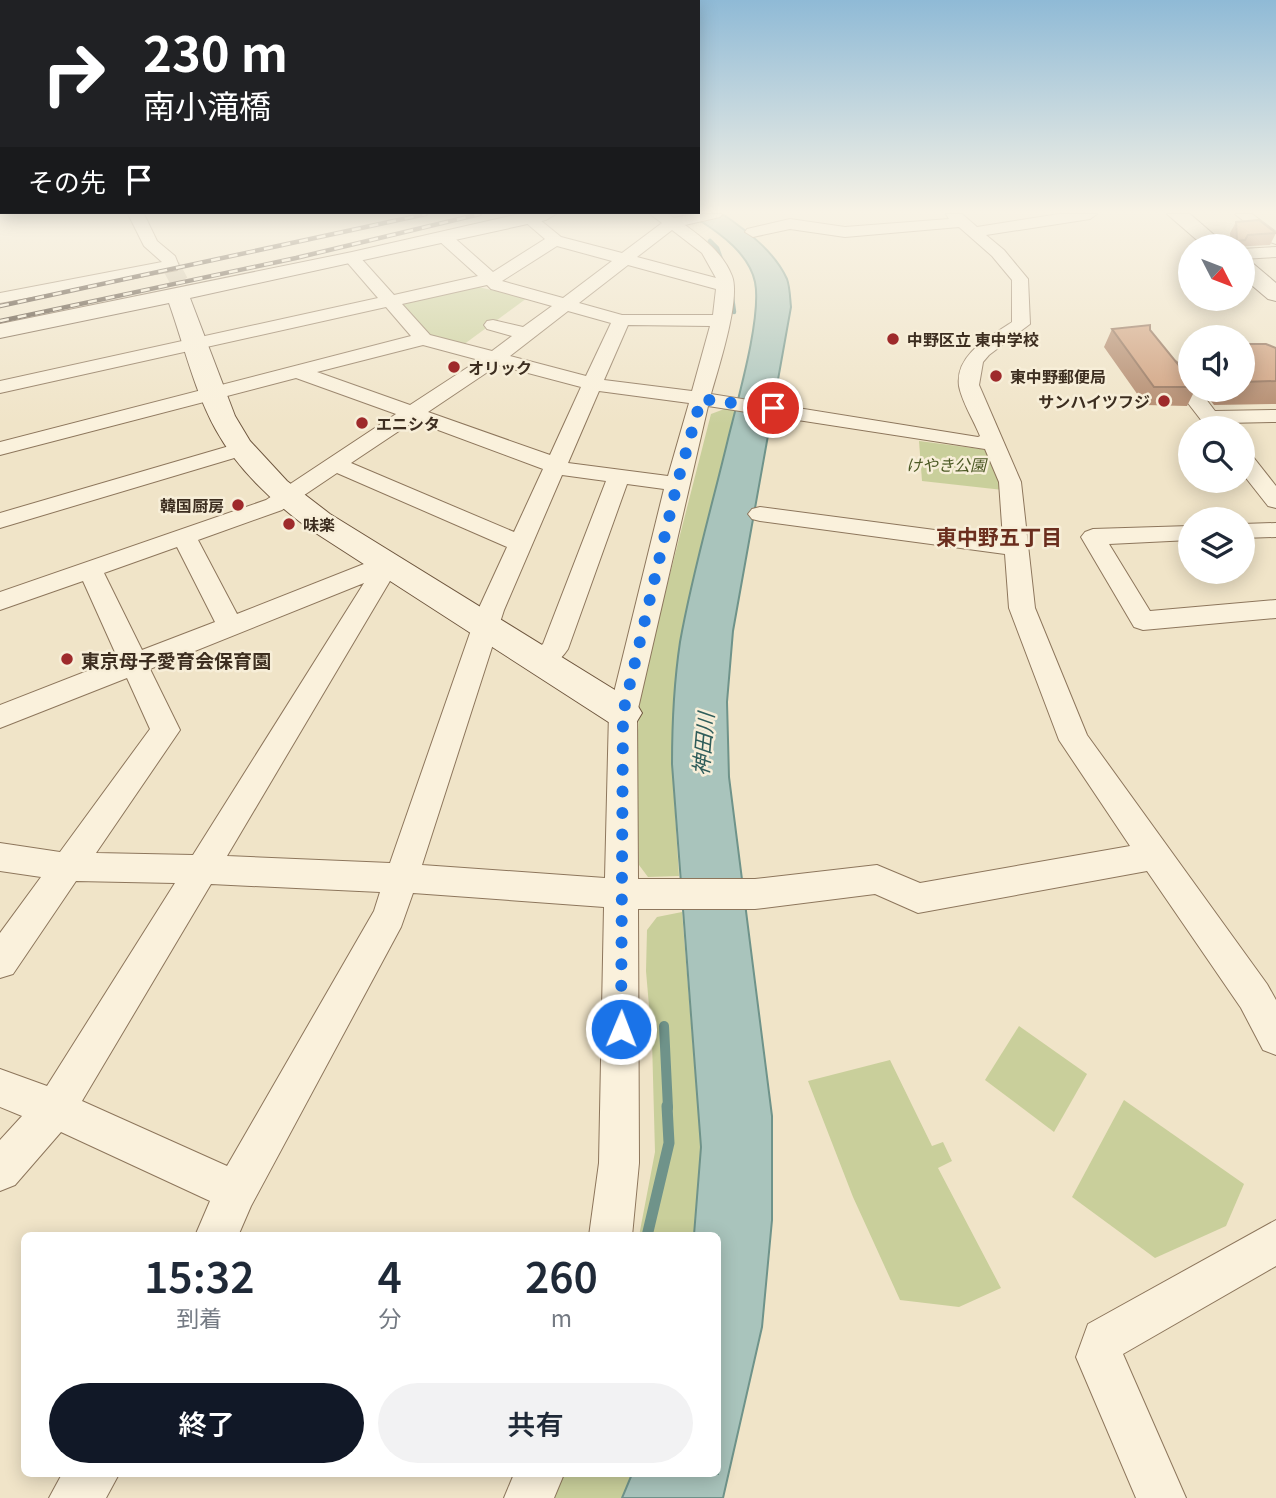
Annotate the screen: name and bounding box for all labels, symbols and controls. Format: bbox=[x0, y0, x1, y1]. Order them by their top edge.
text: 230 m bbox=[143, 15, 288, 86]
icon: right bbox=[28, 28, 119, 119]
text: 南小滝橋 bbox=[143, 81, 271, 127]
icon: arrive bbox=[120, 161, 158, 199]
text: その先 bbox=[28, 162, 106, 199]
north arrow bbox=[1178, 234, 1255, 312]
map controls bbox=[1178, 234, 1255, 584]
button: sound bbox=[1178, 325, 1255, 402]
place label: 中野区立 東中学校 bbox=[907, 327, 1039, 351]
marker: 中野区立 東中学校 bbox=[885, 331, 901, 347]
place label: オリック bbox=[468, 355, 532, 379]
marker: オリック bbox=[446, 359, 462, 375]
place label: 東中野郵便局 bbox=[1010, 364, 1106, 388]
marker: 東中野郵便局 bbox=[988, 368, 1004, 384]
pin bbox=[743, 378, 803, 438]
icon: arrive bbox=[754, 389, 792, 427]
place label: サンハイツフジ bbox=[1038, 389, 1150, 413]
marker: サンハイツフジ bbox=[1156, 393, 1172, 409]
place label: エニシタ bbox=[376, 411, 440, 435]
marker: エニシタ bbox=[354, 415, 370, 431]
button: search bbox=[1178, 416, 1255, 493]
park label: けやき公園 bbox=[906, 452, 988, 476]
place label: 韓国厨房 bbox=[160, 493, 224, 517]
marker: 韓国厨房 bbox=[230, 497, 246, 513]
button: layers bbox=[1178, 507, 1255, 584]
place label: 味楽 bbox=[303, 512, 335, 536]
marker: 味楽 bbox=[281, 516, 297, 532]
district label: 東中野五丁目 bbox=[936, 521, 1062, 551]
place label: 東京母子愛育会保育園 bbox=[81, 646, 271, 673]
marker: 東京母子愛育会保育園 bbox=[59, 651, 75, 667]
water label: 神田川 bbox=[684, 709, 720, 777]
position arrow bbox=[584, 992, 658, 1066]
text: 15:32 bbox=[144, 1244, 255, 1305]
text: 4 bbox=[378, 1244, 402, 1305]
text: 260 bbox=[525, 1244, 598, 1305]
text: 到着 bbox=[176, 1300, 222, 1334]
text: 分 bbox=[378, 1300, 401, 1334]
text: m bbox=[551, 1300, 572, 1334]
button: 終了 bbox=[49, 1383, 364, 1463]
button: 共有 bbox=[378, 1383, 693, 1463]

